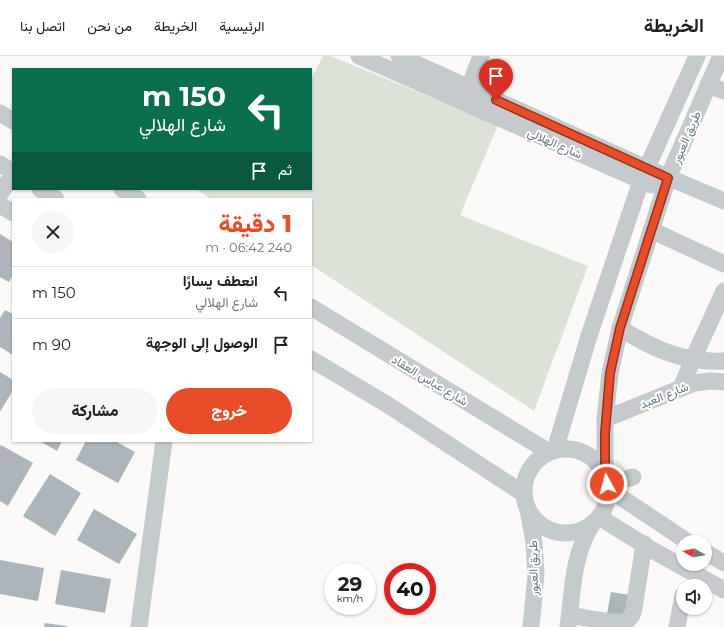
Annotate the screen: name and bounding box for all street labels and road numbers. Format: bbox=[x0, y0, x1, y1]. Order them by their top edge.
street label: طريق العبور bbox=[668, 108, 705, 167]
street label: شارع الهلالي bbox=[524, 124, 585, 164]
street label: شارع عباس العقاد bbox=[388, 351, 471, 410]
street label: شارع العبد bbox=[638, 379, 691, 413]
street label: طريق العبور bbox=[525, 540, 542, 597]

